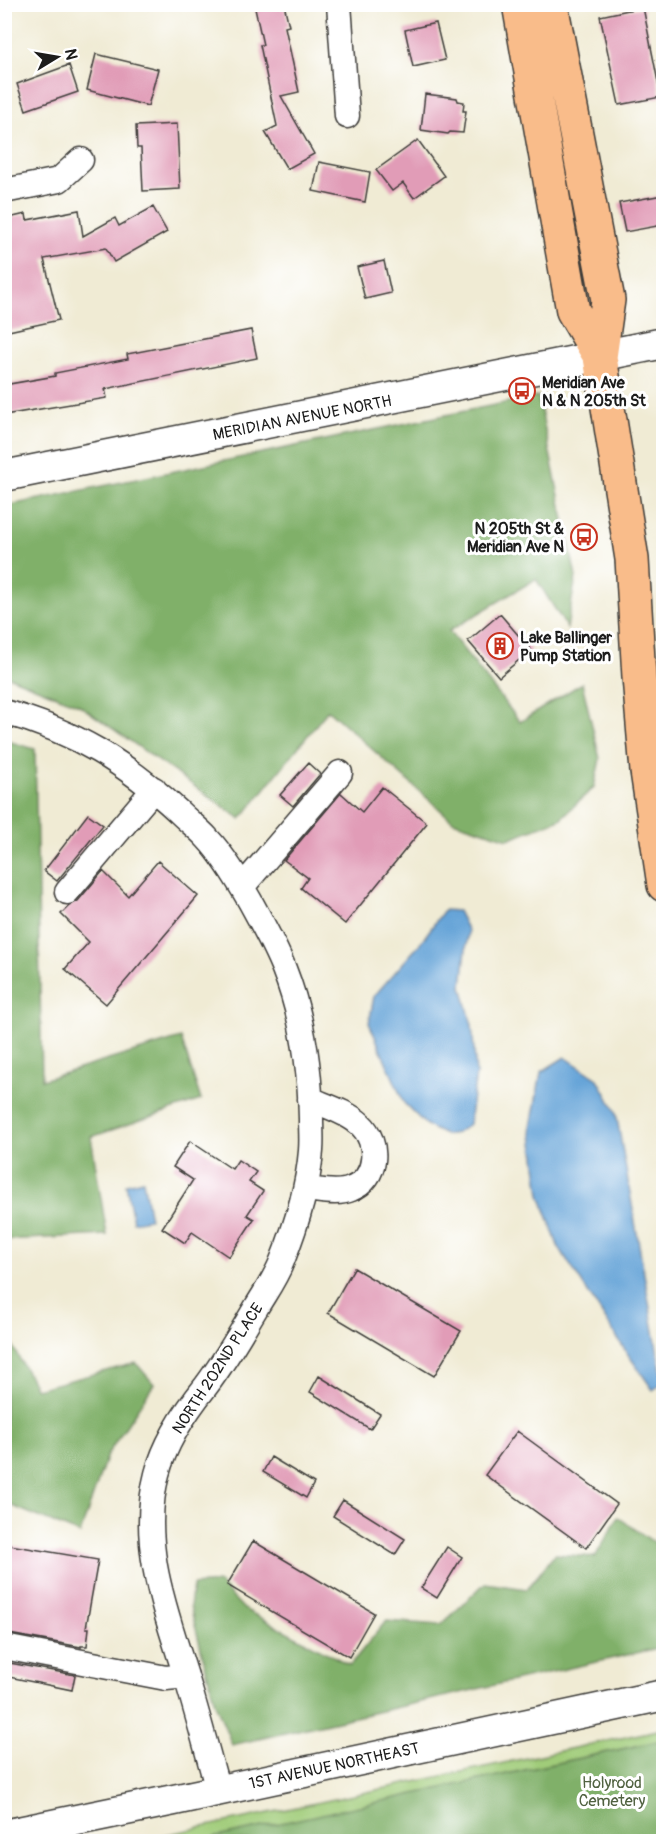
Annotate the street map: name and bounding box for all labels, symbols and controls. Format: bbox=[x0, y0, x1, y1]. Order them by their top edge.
north arrow bbox=[27, 27, 87, 87]
text: N bbox=[60, 47, 82, 62]
place label: Meridian Ave N & N 205th St bbox=[542, 373, 646, 411]
bus stop icon: Meridian Ave N & N 205th St bbox=[507, 376, 537, 406]
street label: MERIDIAN AVENUE NORTH bbox=[211, 391, 393, 445]
place label: N 205th St & Meridian Ave N bbox=[467, 519, 564, 557]
bus stop icon: N 205th St & Meridian Ave N bbox=[569, 522, 599, 552]
place label: Lake Ballinger Pump Station bbox=[520, 628, 612, 666]
building icon: Lake Ballinger Pump Station bbox=[485, 631, 515, 661]
street label: NORTH 202ND PLACE bbox=[168, 1299, 268, 1438]
street label: 1ST AVENUE NORTHEAST bbox=[247, 1738, 421, 1794]
park label: Holyrood Cemetery bbox=[579, 1773, 645, 1811]

